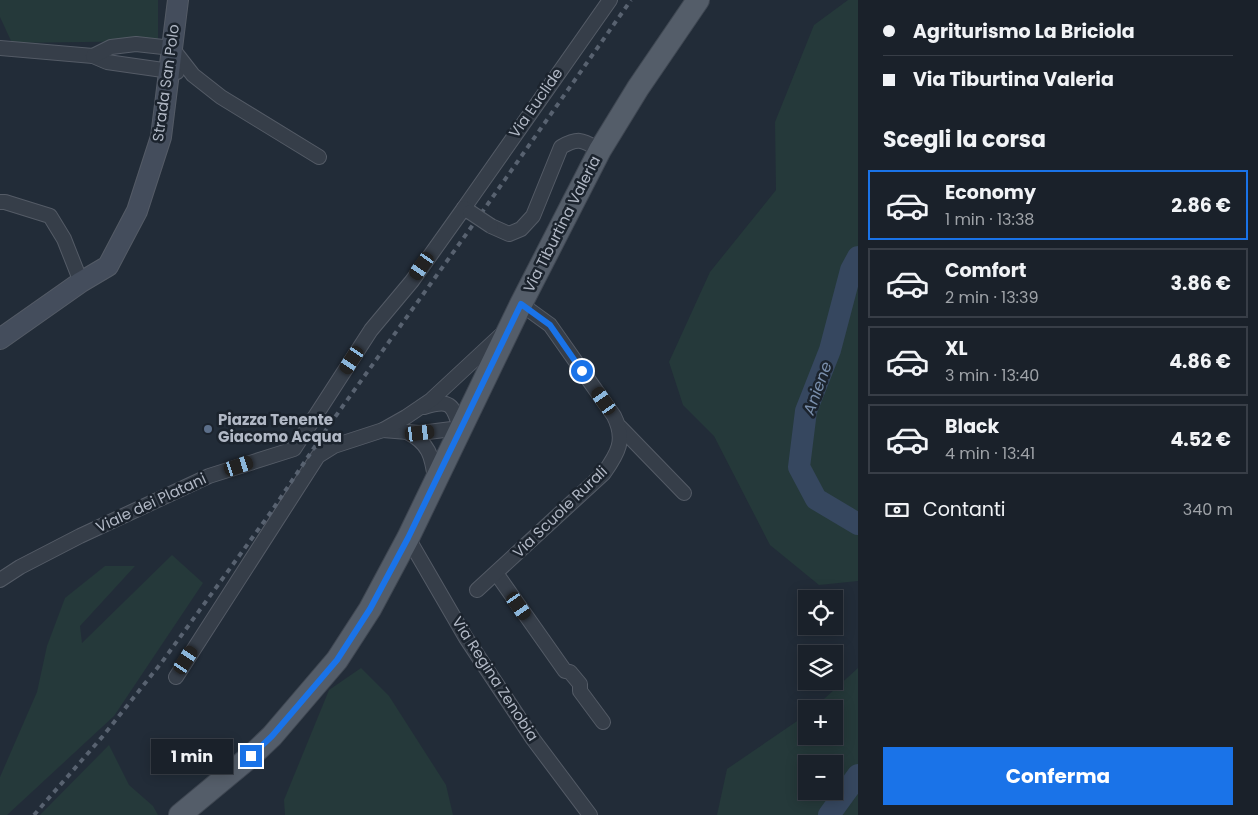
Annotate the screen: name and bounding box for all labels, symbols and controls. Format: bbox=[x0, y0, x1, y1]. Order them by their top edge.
text: Agriturismo La Briciola bbox=[913, 18, 1135, 45]
street label: Strada San Polo bbox=[147, 23, 184, 143]
street label: Via Euclide bbox=[504, 63, 567, 142]
text: Via Tiburtina Valeria bbox=[913, 66, 1114, 93]
text: Scegli la corsa bbox=[883, 124, 1046, 155]
street label: Via Tiburtina Valeria bbox=[518, 152, 605, 296]
text: Economy bbox=[945, 179, 1036, 206]
icon: car bbox=[885, 183, 930, 228]
text: 2.86 € bbox=[1171, 192, 1231, 219]
text: 1 min · 13:38 bbox=[945, 208, 1034, 231]
car bbox=[407, 249, 436, 283]
text: Comfort bbox=[945, 257, 1027, 284]
icon: car bbox=[885, 261, 930, 306]
text: 3.86 € bbox=[1171, 270, 1231, 297]
text: 2 min · 13:39 bbox=[945, 286, 1039, 309]
text: XL bbox=[945, 335, 968, 362]
icon: car bbox=[885, 339, 930, 384]
car bbox=[337, 343, 366, 377]
text: 4.86 € bbox=[1169, 348, 1231, 375]
water label: Aniene bbox=[797, 358, 838, 419]
route start bbox=[571, 360, 593, 382]
text: 3 min · 13:40 bbox=[945, 364, 1039, 387]
car bbox=[589, 384, 618, 418]
place label: Piazza Tenente Giacomo Acqua bbox=[218, 409, 342, 447]
text: Black bbox=[945, 413, 999, 440]
icon: car bbox=[885, 417, 930, 462]
marker: Piazza Tenente Giacomo Acqua bbox=[202, 423, 214, 435]
car bbox=[404, 424, 435, 442]
text: 4.52 € bbox=[1170, 426, 1231, 453]
text: 4 min · 13:41 bbox=[945, 442, 1035, 465]
car bbox=[222, 454, 255, 478]
street label: Via Scuole Rurali bbox=[508, 461, 612, 562]
street label: Viale dei Platani bbox=[92, 468, 209, 537]
icon: cash bbox=[883, 496, 911, 524]
text: Contanti bbox=[923, 496, 1006, 523]
text: 340 m bbox=[1183, 498, 1233, 521]
car bbox=[504, 589, 533, 623]
map controls bbox=[798, 590, 843, 800]
button: locate bbox=[798, 590, 843, 635]
street label: Via Regina Zenobia bbox=[447, 612, 544, 745]
car bbox=[171, 643, 200, 677]
button: layers bbox=[798, 645, 843, 690]
button: + bbox=[798, 700, 843, 745]
callout: 1 min bbox=[151, 738, 234, 774]
text: 1 min bbox=[171, 745, 213, 768]
route end bbox=[240, 745, 262, 767]
button: Conferma bbox=[883, 747, 1233, 805]
button: − bbox=[798, 755, 843, 800]

